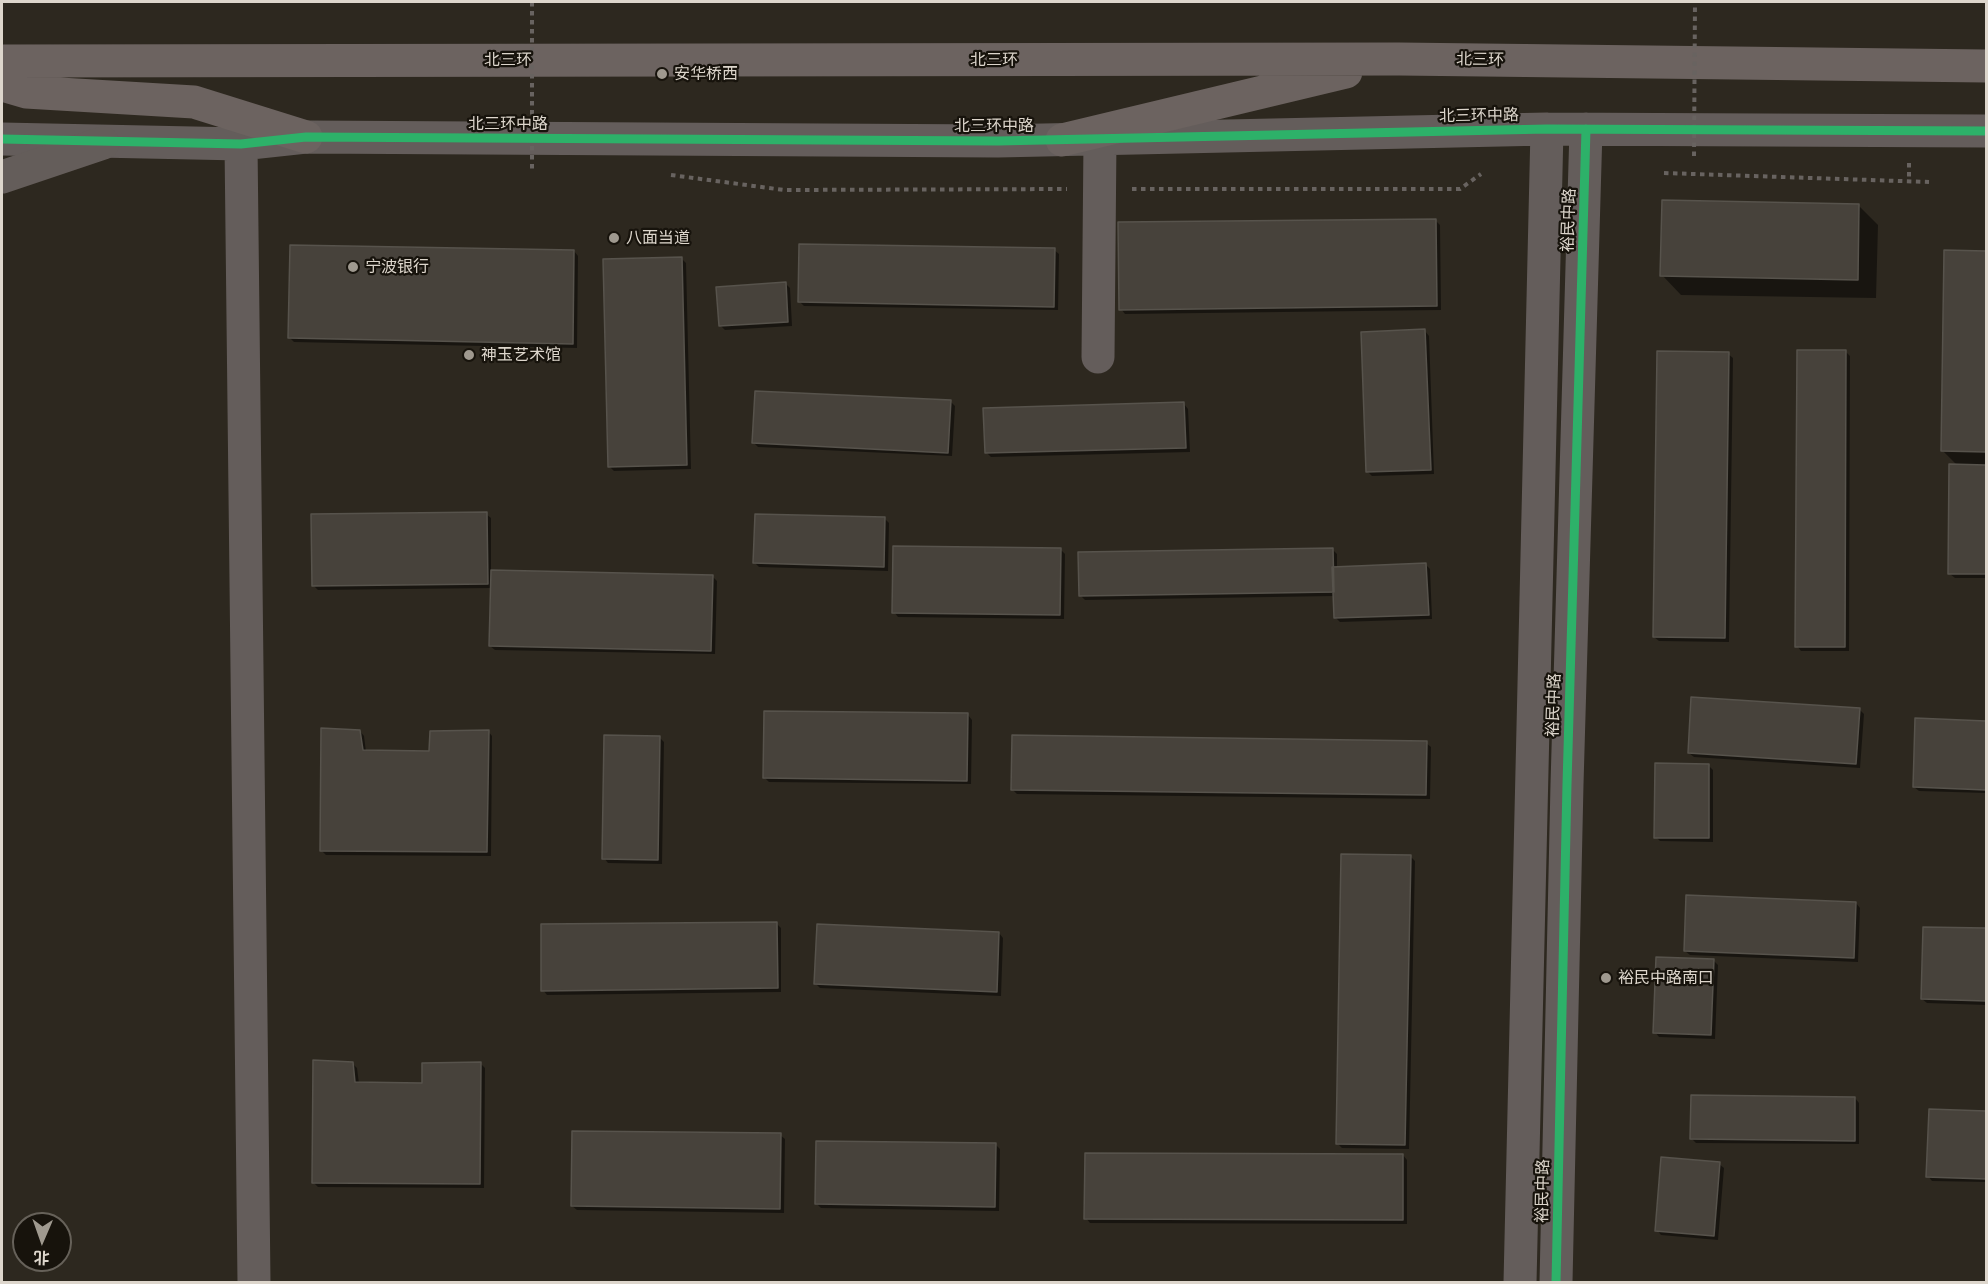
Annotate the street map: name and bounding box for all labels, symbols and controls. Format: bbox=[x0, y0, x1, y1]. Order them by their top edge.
street label: 北三环 bbox=[484, 50, 532, 70]
street label: 北三环 bbox=[970, 50, 1018, 70]
street label: 北三环 bbox=[1456, 50, 1504, 70]
place label: 安华桥西 bbox=[674, 64, 738, 84]
marker: 安华桥西 bbox=[655, 67, 669, 81]
street label: 北三环中路 bbox=[1439, 106, 1519, 126]
street label: 北三环中路 bbox=[468, 114, 548, 134]
street label: 北三环中路 bbox=[954, 116, 1034, 136]
street label: 裕民中路 bbox=[1558, 188, 1580, 252]
place label: 八面当道 bbox=[626, 228, 690, 248]
marker: 八面当道 bbox=[607, 231, 621, 245]
place label: 宁波银行 bbox=[365, 257, 429, 277]
marker: 宁波银行 bbox=[346, 260, 360, 274]
place label: 神玉艺术馆 bbox=[481, 345, 561, 365]
marker: 神玉艺术馆 bbox=[462, 348, 476, 362]
street label: 裕民中路 bbox=[1543, 673, 1565, 737]
place label: 裕民中路南口 bbox=[1618, 968, 1714, 988]
marker: 裕民中路南口 bbox=[1599, 971, 1613, 985]
street label: 裕民中路 bbox=[1533, 1159, 1553, 1223]
north arrow bbox=[12, 1212, 72, 1272]
text: 北 bbox=[33, 1248, 50, 1268]

